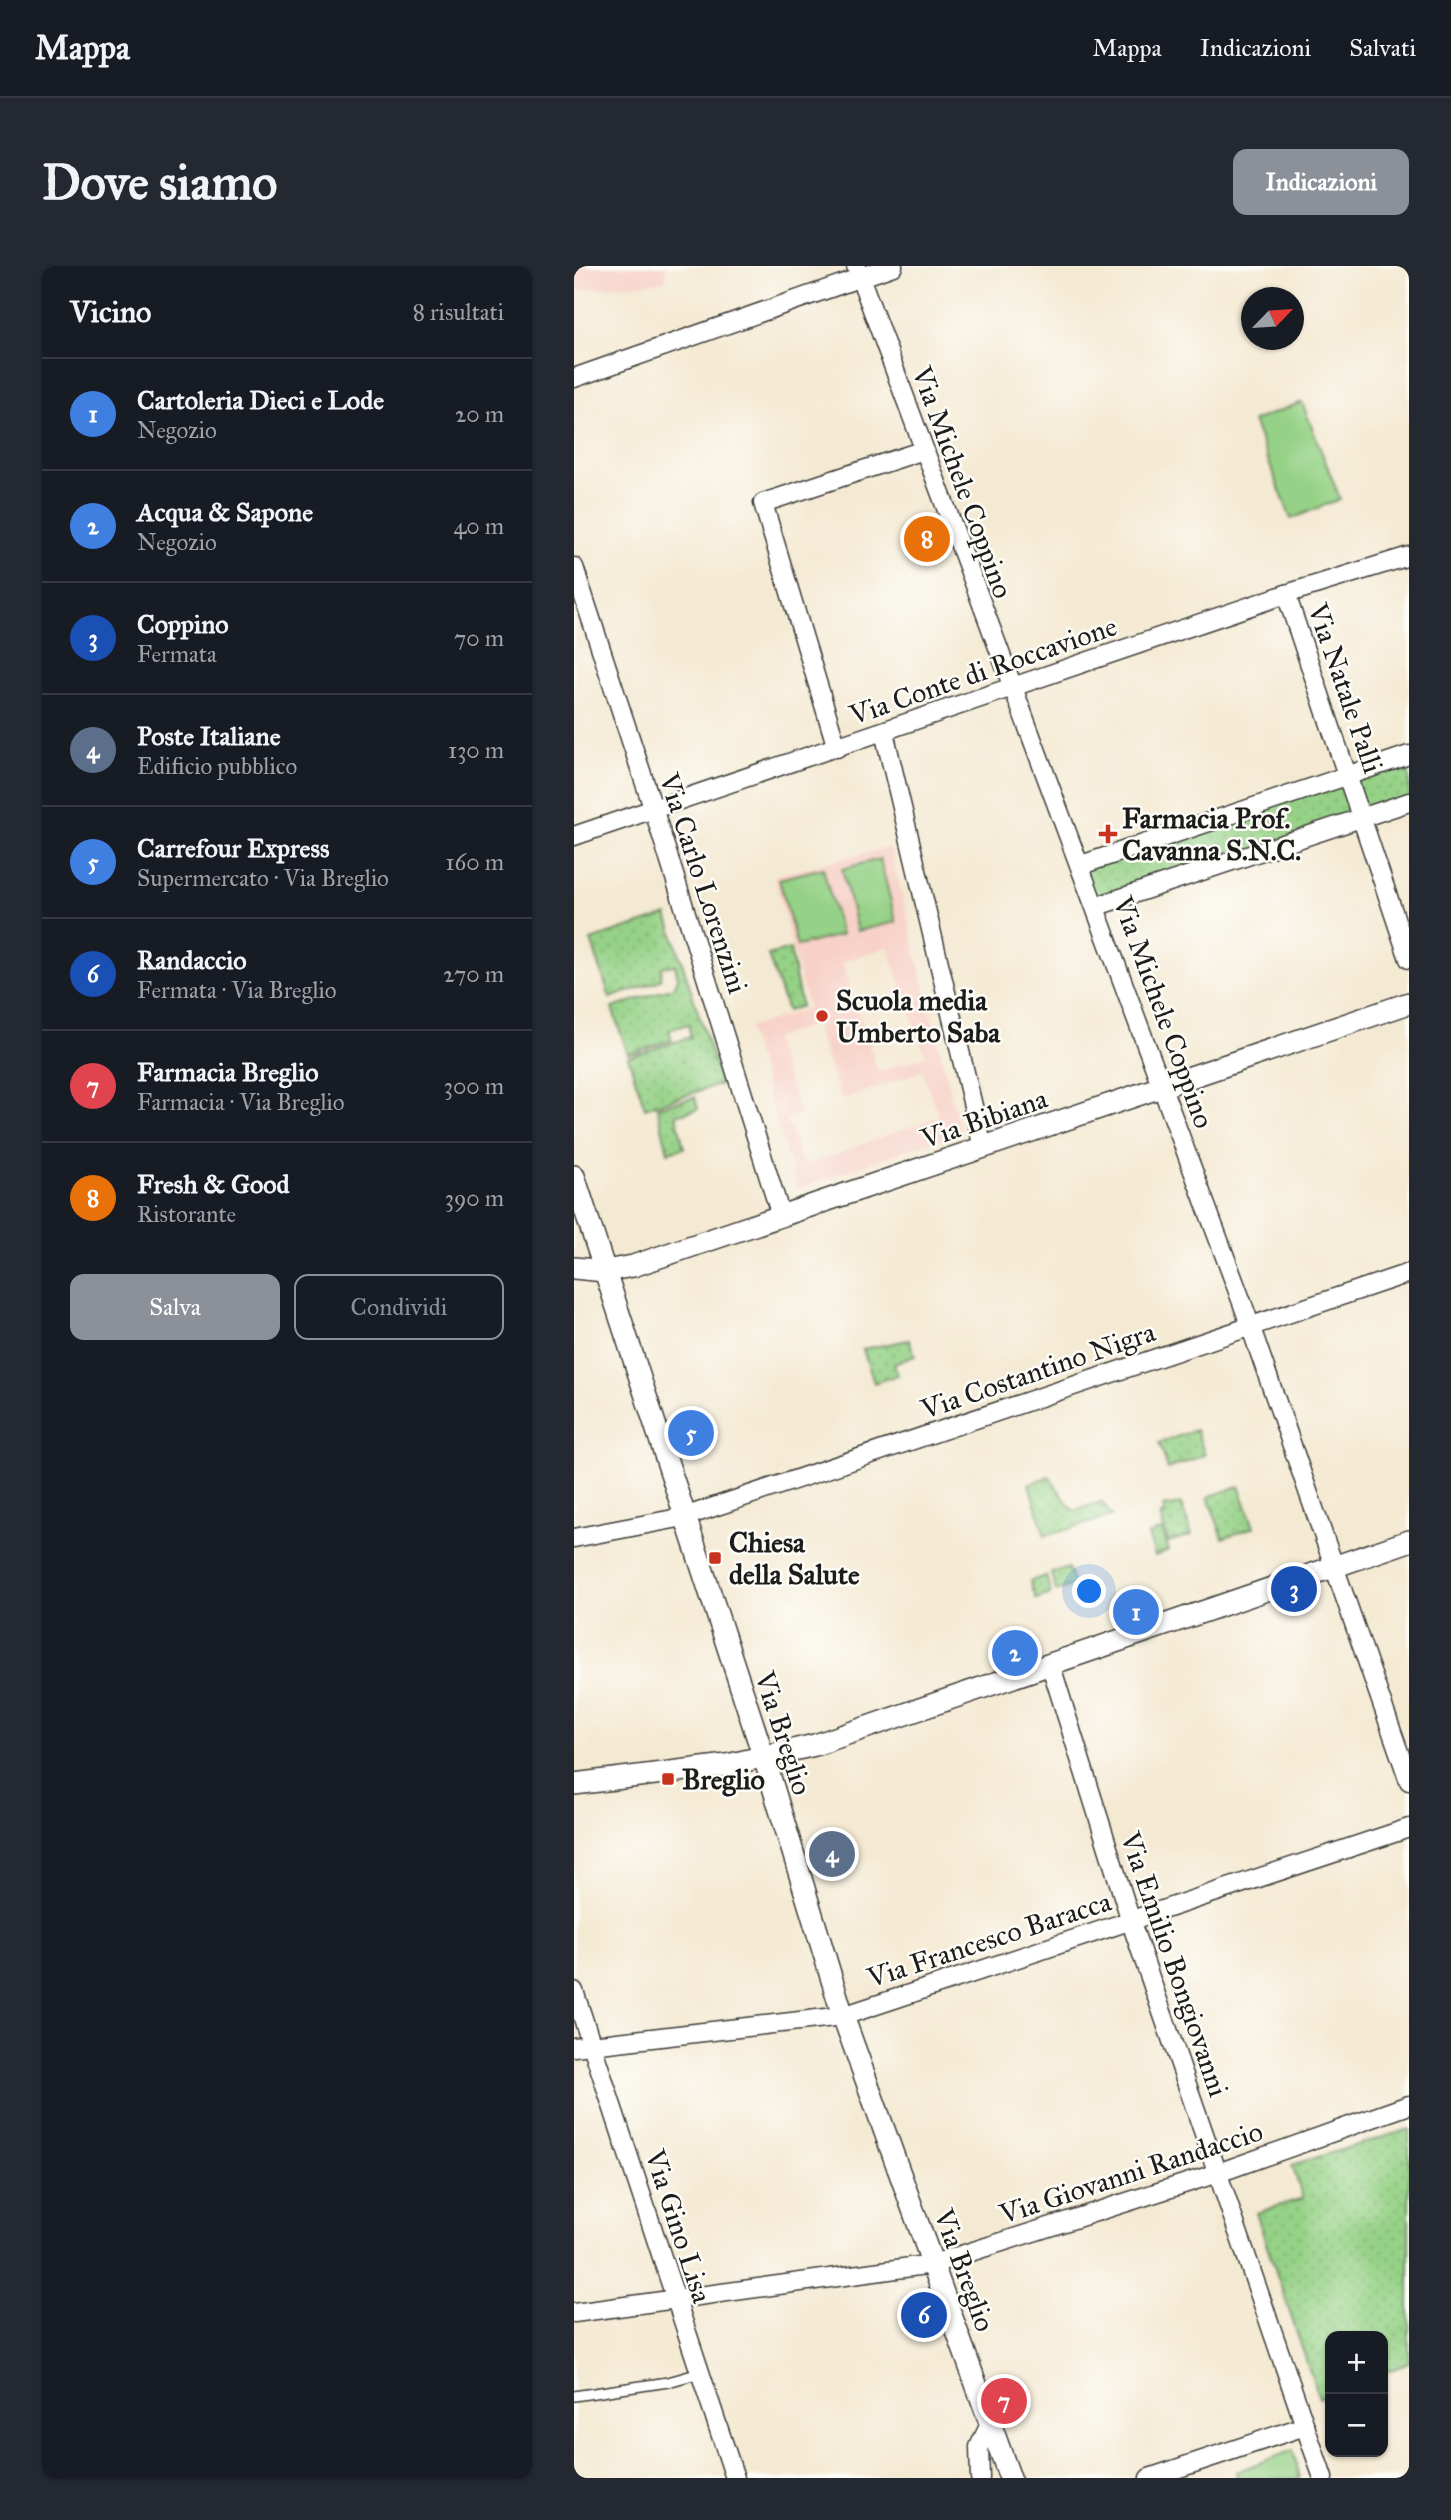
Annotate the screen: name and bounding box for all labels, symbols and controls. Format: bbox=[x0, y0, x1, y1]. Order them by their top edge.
text: Mappa bbox=[35, 28, 130, 68]
text: Mappa bbox=[1093, 33, 1162, 63]
text: Indicazioni bbox=[1200, 33, 1311, 63]
text: Salvati bbox=[1349, 33, 1416, 63]
button: Indicazioni bbox=[1233, 149, 1409, 215]
text: Dove siamo bbox=[42, 153, 277, 212]
north arrow bbox=[1241, 287, 1304, 350]
text: Vicino bbox=[70, 294, 151, 330]
text: 8 risultati bbox=[413, 298, 504, 326]
street label: Via Michele Coppino bbox=[904, 361, 1021, 603]
text: Cartoleria Dieci e Lode bbox=[137, 384, 384, 416]
text: 1 bbox=[88, 400, 98, 428]
text: 20 m bbox=[455, 400, 504, 428]
text: Negozio bbox=[137, 416, 217, 444]
text: Acqua & Sapone bbox=[137, 496, 313, 528]
text: 2 bbox=[87, 512, 99, 540]
text: 40 m bbox=[454, 512, 504, 540]
pin: 8 bbox=[904, 513, 950, 565]
text: Negozio bbox=[137, 528, 217, 556]
street label: Via Natale Palli bbox=[1300, 598, 1391, 778]
text: Coppino bbox=[137, 608, 229, 640]
street label: Via Conte di Roccavione bbox=[844, 608, 1121, 733]
text: 3 bbox=[88, 624, 98, 652]
text: 70 m bbox=[454, 624, 504, 652]
text: Fermata bbox=[137, 640, 217, 668]
text: Poste Italiane bbox=[137, 720, 280, 752]
text: 4 bbox=[87, 736, 99, 764]
text: 130 m bbox=[448, 736, 504, 764]
text: Edificio pubblico bbox=[137, 752, 297, 780]
street label: Via Carlo Lorenzini bbox=[651, 768, 756, 998]
place label: Farmacia Prof. Cavanna S.N.C. bbox=[1122, 801, 1301, 868]
marker: Farmacia Prof. Cavanna S.N.C. bbox=[1100, 826, 1116, 842]
text: Carrefour Express bbox=[137, 832, 329, 864]
text: 5 bbox=[88, 848, 98, 876]
text: 160 m bbox=[446, 848, 504, 876]
text: Supermercato · Via Breglio bbox=[137, 864, 389, 892]
street label: Via Michele Coppino bbox=[1105, 891, 1222, 1133]
text: Randaccio bbox=[137, 944, 247, 976]
text: 6 bbox=[87, 960, 99, 988]
text: 270 m bbox=[443, 960, 504, 988]
text: Fermata · Via Breglio bbox=[137, 976, 337, 1004]
place label: Scuola media Umberto Saba bbox=[836, 983, 1001, 1050]
marker: Scuola media Umberto Saba bbox=[814, 1008, 830, 1024]
text: Farmacia Breglio bbox=[137, 1056, 319, 1088]
text: 7 bbox=[87, 1072, 99, 1100]
text: 300 m bbox=[444, 1072, 504, 1100]
street label: Via Bibiana bbox=[916, 1081, 1052, 1157]
text: Farmacia · Via Breglio bbox=[137, 1088, 345, 1116]
text: Fresh & Good bbox=[137, 1168, 290, 1200]
text: 8 bbox=[87, 1184, 99, 1212]
text: 390 m bbox=[445, 1184, 504, 1212]
text: Ristorante bbox=[137, 1200, 236, 1228]
button: Salva bbox=[70, 1274, 280, 1340]
button: Condividi bbox=[294, 1274, 504, 1340]
street label: Via Costantino Nigra bbox=[916, 1314, 1160, 1427]
pin: 5 bbox=[668, 1407, 714, 1459]
place label: Chiesa della Salute bbox=[729, 1525, 860, 1592]
marker: Chiesa della Salute bbox=[707, 1550, 723, 1566]
pin: 3 bbox=[1271, 1563, 1317, 1615]
your location bbox=[1072, 1574, 1106, 1608]
pin: 1 bbox=[1113, 1586, 1159, 1638]
pin: 2 bbox=[992, 1627, 1038, 1679]
street label: Via Breglio bbox=[747, 1666, 820, 1799]
place label: Breglio bbox=[682, 1762, 765, 1797]
marker: Breglio bbox=[660, 1771, 676, 1787]
street label: Via Emilio Bongiovanni bbox=[1112, 1826, 1236, 2101]
pin: 4 bbox=[809, 1828, 855, 1880]
street label: Via Francesco Baracca bbox=[862, 1884, 1116, 1996]
street label: Via Giovanni Randaccio bbox=[994, 2113, 1267, 2232]
street label: Via Gino Lisa bbox=[637, 2144, 720, 2307]
street label: Via Breglio bbox=[926, 2203, 1003, 2336]
pin: 6 bbox=[901, 2289, 947, 2341]
map controls bbox=[1325, 2331, 1388, 2457]
button: + bbox=[1325, 2331, 1388, 2394]
pin: 7 bbox=[981, 2375, 1027, 2427]
button: − bbox=[1325, 2394, 1388, 2457]

